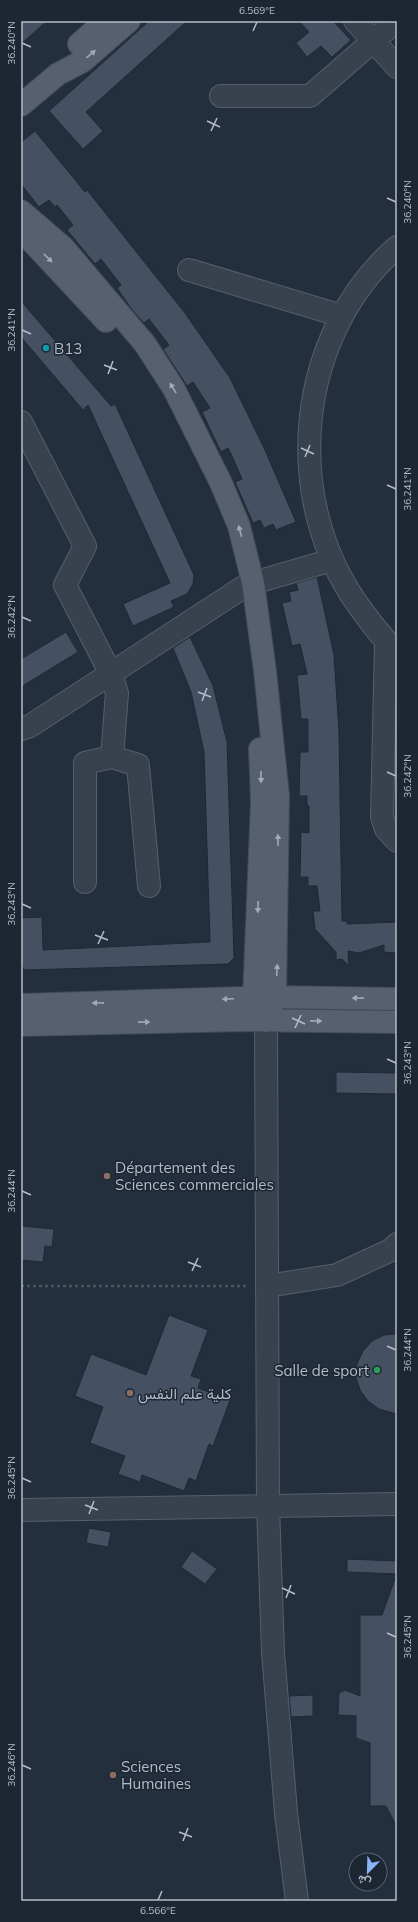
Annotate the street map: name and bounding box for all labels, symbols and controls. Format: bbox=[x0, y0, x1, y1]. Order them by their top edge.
text: 6.569°E bbox=[239, 4, 275, 17]
text: 36.240°N bbox=[5, 21, 18, 65]
one-way arrow bbox=[86, 49, 96, 58]
text: 36.240°N bbox=[401, 180, 414, 224]
one-way arrow bbox=[43, 253, 53, 263]
text: 36.241°N bbox=[5, 308, 18, 352]
place label: B13 bbox=[54, 339, 82, 358]
marker: B13 bbox=[41, 343, 51, 353]
one-way arrow bbox=[169, 382, 176, 394]
text: 36.241°N bbox=[401, 467, 414, 511]
one-way arrow bbox=[237, 524, 243, 536]
text: 36.242°N bbox=[5, 595, 18, 639]
text: 36.242°N bbox=[401, 754, 414, 798]
one-way arrow bbox=[258, 771, 264, 784]
one-way arrow bbox=[275, 833, 281, 846]
text: 36.243°N bbox=[5, 882, 18, 926]
one-way arrow bbox=[254, 901, 261, 913]
one-way arrow bbox=[273, 964, 280, 976]
one-way arrow bbox=[222, 995, 234, 1002]
one-way arrow bbox=[351, 995, 364, 1001]
one-way arrow bbox=[91, 1000, 104, 1006]
one-way arrow bbox=[310, 1018, 323, 1024]
one-way arrow bbox=[138, 1019, 151, 1025]
text: 36.243°N bbox=[401, 1041, 414, 1085]
place label: Département des Sciences commerciales bbox=[115, 1158, 274, 1194]
text: 36.244°N bbox=[5, 1169, 18, 1213]
marker: Département des Sciences commerciales bbox=[102, 1171, 112, 1181]
text: 36.244°N bbox=[401, 1328, 414, 1372]
place label: Salle de sport bbox=[274, 1361, 369, 1380]
marker: Salle de sport bbox=[372, 1365, 382, 1375]
place label: كلية علم النفس bbox=[138, 1384, 232, 1404]
marker: كلية علم النفس bbox=[125, 1388, 135, 1398]
text: 36.245°N bbox=[5, 1456, 18, 1500]
text: 36.245°N bbox=[401, 1615, 414, 1659]
text: 36.246°N bbox=[5, 1743, 18, 1787]
place label: Sciences Humaines bbox=[121, 1757, 191, 1793]
marker: Sciences Humaines bbox=[108, 1770, 118, 1780]
north arrow bbox=[348, 1852, 388, 1892]
text: ش bbox=[355, 1872, 373, 1890]
text: 6.566°E bbox=[140, 1904, 176, 1917]

